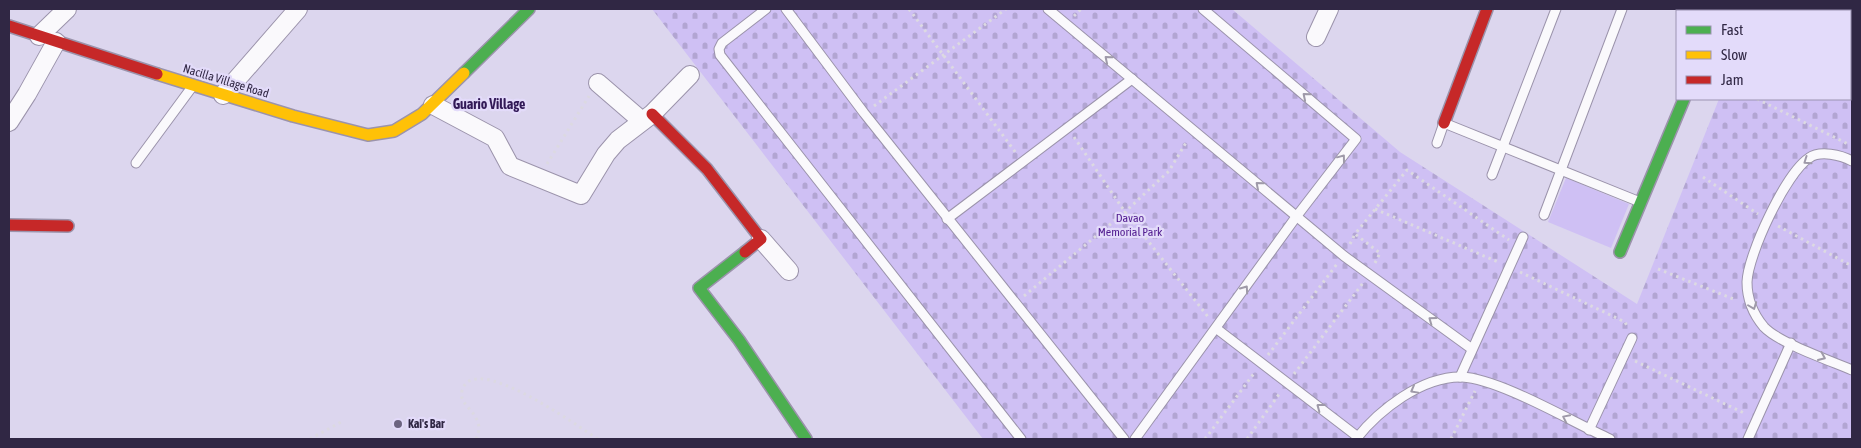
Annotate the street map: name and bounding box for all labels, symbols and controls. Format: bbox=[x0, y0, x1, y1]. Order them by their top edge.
legend bbox=[1676, 10, 1851, 100]
text: Fast bbox=[1721, 21, 1743, 38]
text: Slow bbox=[1721, 46, 1747, 63]
one-way arrow bbox=[1104, 55, 1113, 64]
street label: Nacilla Village Road bbox=[181, 61, 271, 101]
text: Jam bbox=[1721, 71, 1744, 88]
one-way arrow bbox=[1302, 93, 1311, 102]
district label: Guario Village bbox=[453, 96, 525, 112]
one-way arrow bbox=[1336, 155, 1344, 164]
one-way arrow bbox=[1803, 155, 1813, 164]
one-way arrow bbox=[1256, 182, 1265, 191]
park label: Davao Memorial Park bbox=[1098, 211, 1163, 239]
one-way arrow bbox=[1239, 285, 1248, 295]
one-way arrow bbox=[1747, 301, 1757, 310]
one-way arrow bbox=[1428, 317, 1438, 326]
one-way arrow bbox=[1817, 350, 1826, 361]
one-way arrow bbox=[1410, 384, 1419, 394]
one-way arrow bbox=[1316, 404, 1325, 413]
one-way arrow bbox=[1562, 414, 1571, 425]
place label: Kai's Bar bbox=[408, 417, 445, 431]
marker: Kai's Bar bbox=[392, 418, 404, 430]

